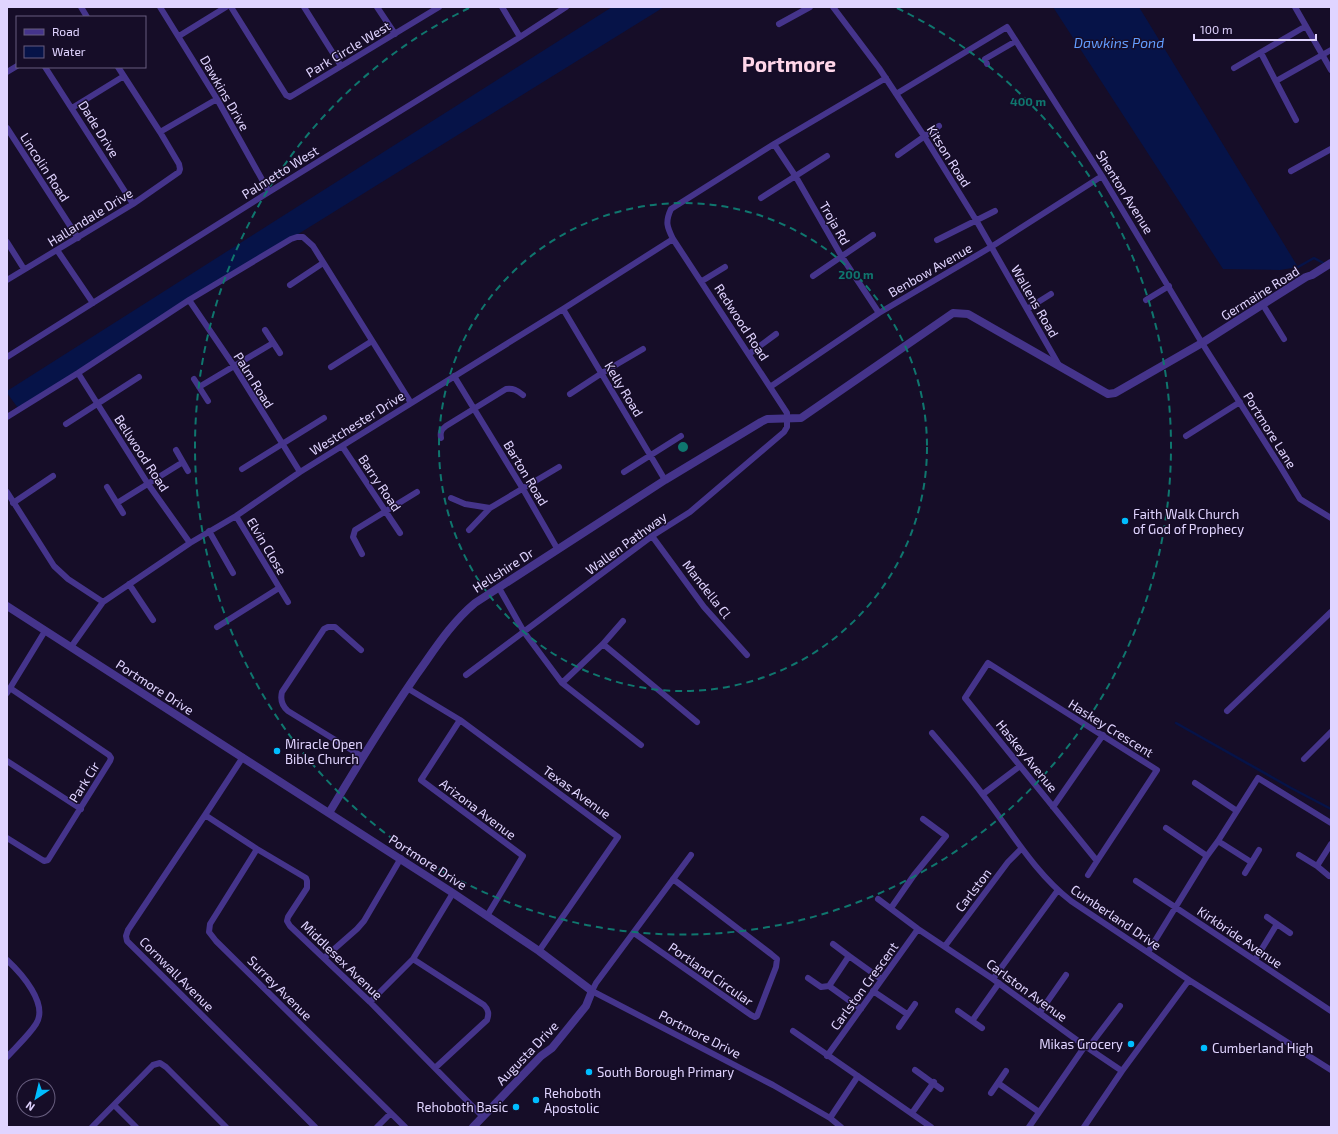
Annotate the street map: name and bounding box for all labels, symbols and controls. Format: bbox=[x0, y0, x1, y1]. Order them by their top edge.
legend bbox=[16, 16, 146, 68]
scale bar bbox=[1194, 16, 1316, 42]
street label: Park Circle West bbox=[303, 18, 393, 80]
text: 100 m bbox=[1200, 22, 1232, 36]
text: Road bbox=[52, 24, 80, 38]
water label: Dawkins Pond bbox=[1074, 34, 1164, 51]
text: Water bbox=[52, 44, 86, 58]
district label: Portmore bbox=[742, 51, 836, 76]
street label: Dawkins Drive bbox=[197, 53, 253, 133]
text: 400 m bbox=[1010, 94, 1046, 108]
street label: Dade Drive bbox=[75, 98, 123, 160]
street label: Kitson Road bbox=[924, 122, 974, 190]
street label: Lincolin Road bbox=[17, 130, 73, 204]
street label: Palmetto West bbox=[239, 142, 321, 202]
street label: Shenton Avenue bbox=[1093, 147, 1157, 237]
street label: Hallandale Drive bbox=[44, 184, 136, 250]
street label: Troja Rd bbox=[816, 198, 854, 248]
street label: Benbow Avenue bbox=[885, 240, 975, 300]
street label: Wallens Road bbox=[1008, 262, 1062, 340]
street label: Germaine Road bbox=[1218, 263, 1302, 323]
text: 200 m bbox=[838, 267, 874, 281]
street label: Redwood Road bbox=[711, 281, 773, 363]
street label: Palm Road bbox=[231, 349, 277, 411]
street label: Kelly Road bbox=[601, 359, 647, 419]
street label: Westchester Drive bbox=[307, 387, 407, 459]
street label: Portmore Lane bbox=[1240, 389, 1300, 471]
street label: Bellwood Road bbox=[111, 412, 173, 494]
street label: Barton Road bbox=[500, 438, 552, 508]
centre of rings bbox=[676, 440, 690, 454]
street label: Barry Road bbox=[355, 452, 405, 514]
place label: Faith Walk Church of God of Prophecy bbox=[1133, 506, 1244, 537]
street label: Wallen Pathway bbox=[582, 508, 670, 578]
street label: Elvin Close bbox=[244, 515, 290, 577]
marker: Faith Walk Church of God of Prophecy bbox=[1120, 516, 1130, 526]
street label: Hellshire Dr bbox=[469, 544, 537, 596]
street label: Mandella Cl bbox=[679, 557, 735, 621]
street label: Portmore Drive bbox=[113, 656, 197, 718]
street label: Haskey Crescent bbox=[1066, 695, 1156, 761]
street label: Haskey Avenue bbox=[993, 717, 1061, 795]
place label: Miracle Open Bible Church bbox=[285, 736, 363, 767]
marker: Miracle Open Bible Church bbox=[272, 746, 282, 756]
street label: Park Cir bbox=[65, 759, 103, 805]
street label: Texas Avenue bbox=[540, 762, 614, 822]
street label: Arizona Avenue bbox=[437, 775, 519, 843]
street label: Portmore Drive bbox=[386, 831, 470, 893]
street label: Carlston bbox=[952, 865, 994, 915]
street label: Cumberland Drive bbox=[1068, 881, 1164, 953]
street label: Kirkbride Avenue bbox=[1194, 903, 1286, 971]
street label: Middlesex Avenue bbox=[298, 917, 386, 1003]
street label: Cornwall Avenue bbox=[136, 933, 218, 1015]
street label: Portland Circular bbox=[666, 939, 756, 1009]
street label: Carlston Crescent bbox=[827, 939, 901, 1033]
street label: Surrey Avenue bbox=[244, 952, 316, 1024]
street label: Carlston Avenue bbox=[983, 955, 1071, 1025]
street label: Portmore Drive bbox=[656, 1007, 744, 1061]
street label: Augusta Drive bbox=[493, 1018, 561, 1088]
place label: Mikas Grocery bbox=[1039, 1036, 1123, 1052]
marker: Mikas Grocery bbox=[1126, 1039, 1136, 1049]
place label: Cumberland High bbox=[1212, 1040, 1313, 1056]
marker: Cumberland High bbox=[1199, 1043, 1209, 1053]
place label: South Borough Primary bbox=[597, 1064, 734, 1080]
marker: South Borough Primary bbox=[584, 1067, 594, 1077]
north arrow bbox=[16, 1078, 56, 1118]
place label: Rehoboth Apostolic bbox=[544, 1085, 601, 1116]
marker: Rehoboth Apostolic bbox=[531, 1095, 541, 1105]
text: N bbox=[23, 1099, 37, 1114]
place label: Rehoboth Basic bbox=[417, 1099, 508, 1115]
marker: Rehoboth Basic bbox=[511, 1102, 521, 1112]

